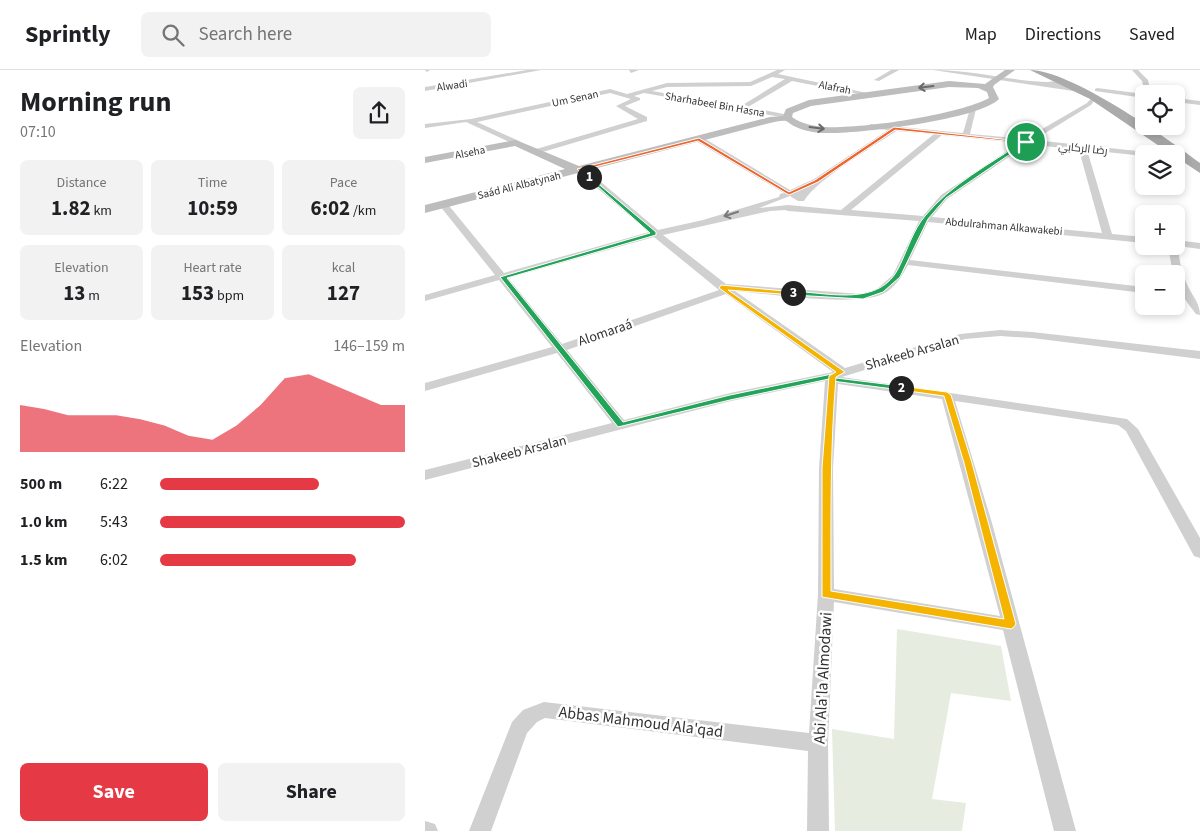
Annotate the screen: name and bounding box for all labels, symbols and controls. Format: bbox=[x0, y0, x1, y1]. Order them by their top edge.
search box bbox=[141, 12, 491, 57]
text: Sprintly bbox=[25, 17, 111, 52]
icon: search bbox=[159, 21, 187, 49]
text: Search here bbox=[199, 21, 292, 48]
text: Map bbox=[965, 22, 997, 47]
text: Directions bbox=[1025, 22, 1101, 47]
text: Saved bbox=[1129, 22, 1175, 47]
street label: Alwadi bbox=[436, 76, 468, 95]
street label: Alafrah bbox=[817, 77, 852, 98]
text: Morning run bbox=[20, 82, 171, 122]
one-way arrow bbox=[918, 82, 934, 92]
map controls bbox=[1135, 85, 1185, 315]
button: locate bbox=[1135, 85, 1185, 135]
street label: Um Senan bbox=[550, 86, 600, 111]
button: share bbox=[353, 87, 405, 139]
street label: Sharhabeel Bin Hasna bbox=[664, 88, 766, 121]
text: 07:10 bbox=[20, 121, 56, 143]
pin bbox=[1005, 121, 1047, 163]
one-way arrow bbox=[808, 123, 824, 133]
icon: arrive bbox=[1012, 128, 1040, 156]
street label: رضا الركابي bbox=[1057, 138, 1108, 160]
street label: Alseha bbox=[454, 142, 486, 163]
button: layers bbox=[1135, 145, 1185, 195]
pin: 1 bbox=[577, 164, 601, 190]
text: 1 bbox=[586, 167, 593, 187]
street label: Saád Ali Albatynah bbox=[476, 168, 562, 203]
text: Distance bbox=[57, 173, 106, 193]
text: Time bbox=[198, 173, 227, 193]
text: Pace bbox=[330, 173, 357, 193]
text: 1.82 bbox=[51, 193, 91, 223]
text: 10:59 bbox=[187, 193, 238, 223]
text: 6:02 bbox=[311, 193, 350, 223]
text: km bbox=[91, 201, 112, 221]
text: /km bbox=[350, 201, 376, 221]
button: + bbox=[1135, 205, 1185, 255]
one-way arrow bbox=[723, 210, 739, 219]
street label: Abdulrahman Alkawakebi bbox=[945, 214, 1063, 239]
text: Elevation bbox=[54, 258, 109, 278]
text: Heart rate bbox=[183, 258, 242, 278]
text: kcal bbox=[332, 258, 355, 278]
button: − bbox=[1135, 265, 1185, 315]
text: 13 bbox=[63, 278, 85, 308]
text: 153 bbox=[181, 278, 214, 308]
text: 127 bbox=[327, 278, 360, 308]
pin: 3 bbox=[781, 280, 805, 306]
text: 3 bbox=[790, 283, 797, 303]
text: m bbox=[85, 286, 100, 306]
text: bpm bbox=[214, 286, 244, 306]
street label: Alomaraá bbox=[576, 314, 635, 352]
street label: Shakeeb Arsalan bbox=[863, 330, 962, 376]
text: Elevation bbox=[20, 335, 82, 357]
text: 146–159 m bbox=[333, 335, 405, 357]
pin: 2 bbox=[889, 376, 913, 400]
text: 2 bbox=[898, 378, 905, 398]
street label: Shakeeb Arsalan bbox=[470, 431, 569, 473]
text: 500 m bbox=[20, 473, 62, 495]
text: 6:22 bbox=[100, 473, 128, 495]
text: 1.0 km bbox=[20, 511, 67, 533]
text: 5:43 bbox=[100, 511, 128, 533]
text: 1.5 km bbox=[20, 549, 67, 571]
text: 6:02 bbox=[100, 549, 128, 571]
street label: Abi Ala'la Almodawi bbox=[809, 612, 837, 744]
street label: Abbas Mahmoud Ala'qad bbox=[557, 701, 724, 743]
button: Save bbox=[20, 763, 208, 821]
button: Share bbox=[218, 763, 405, 821]

